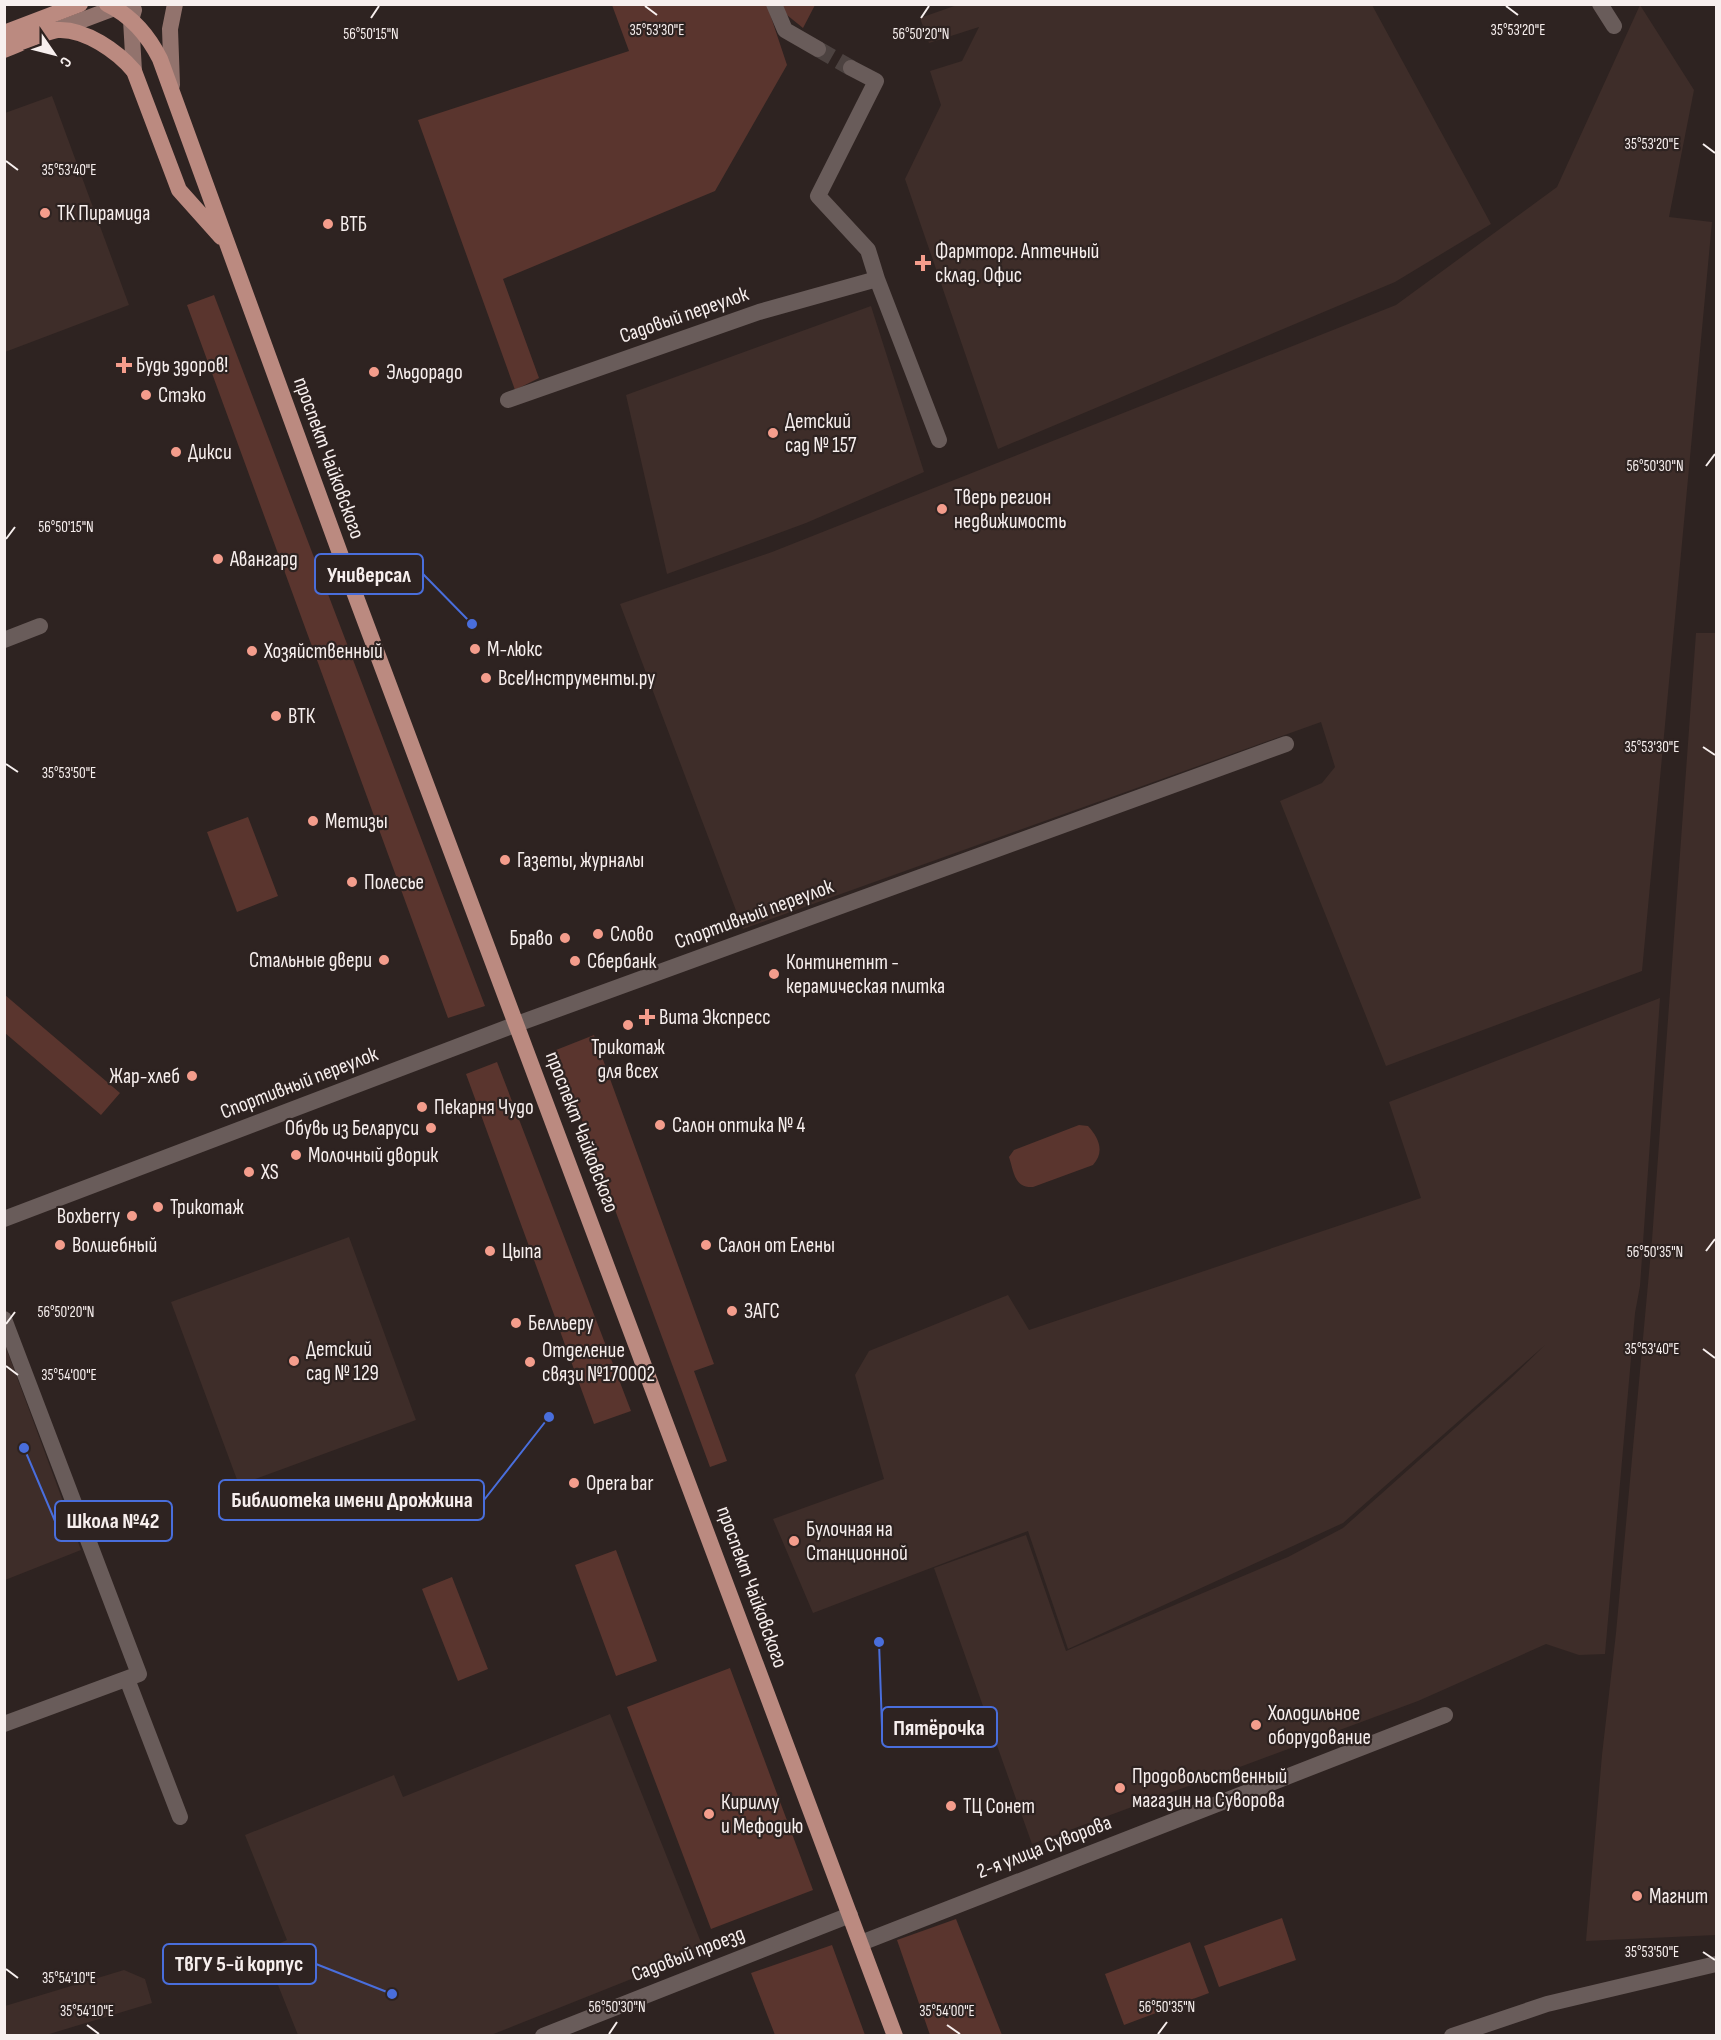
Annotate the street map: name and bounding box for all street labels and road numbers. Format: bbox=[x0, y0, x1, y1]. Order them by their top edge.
street label: Садовый переулок bbox=[616, 281, 752, 349]
street label: проспект Чайковского bbox=[288, 374, 370, 542]
street label: Спортивный переулок bbox=[671, 874, 837, 954]
street label: Спортивный переулок bbox=[217, 1041, 381, 1125]
street label: проспект Чайковского bbox=[540, 1048, 624, 1216]
street label: проспект Чайковского bbox=[711, 1503, 793, 1671]
street label: 2-я улица Суворова bbox=[973, 1810, 1115, 1884]
street label: Садовый проезд bbox=[628, 1921, 748, 1987]

